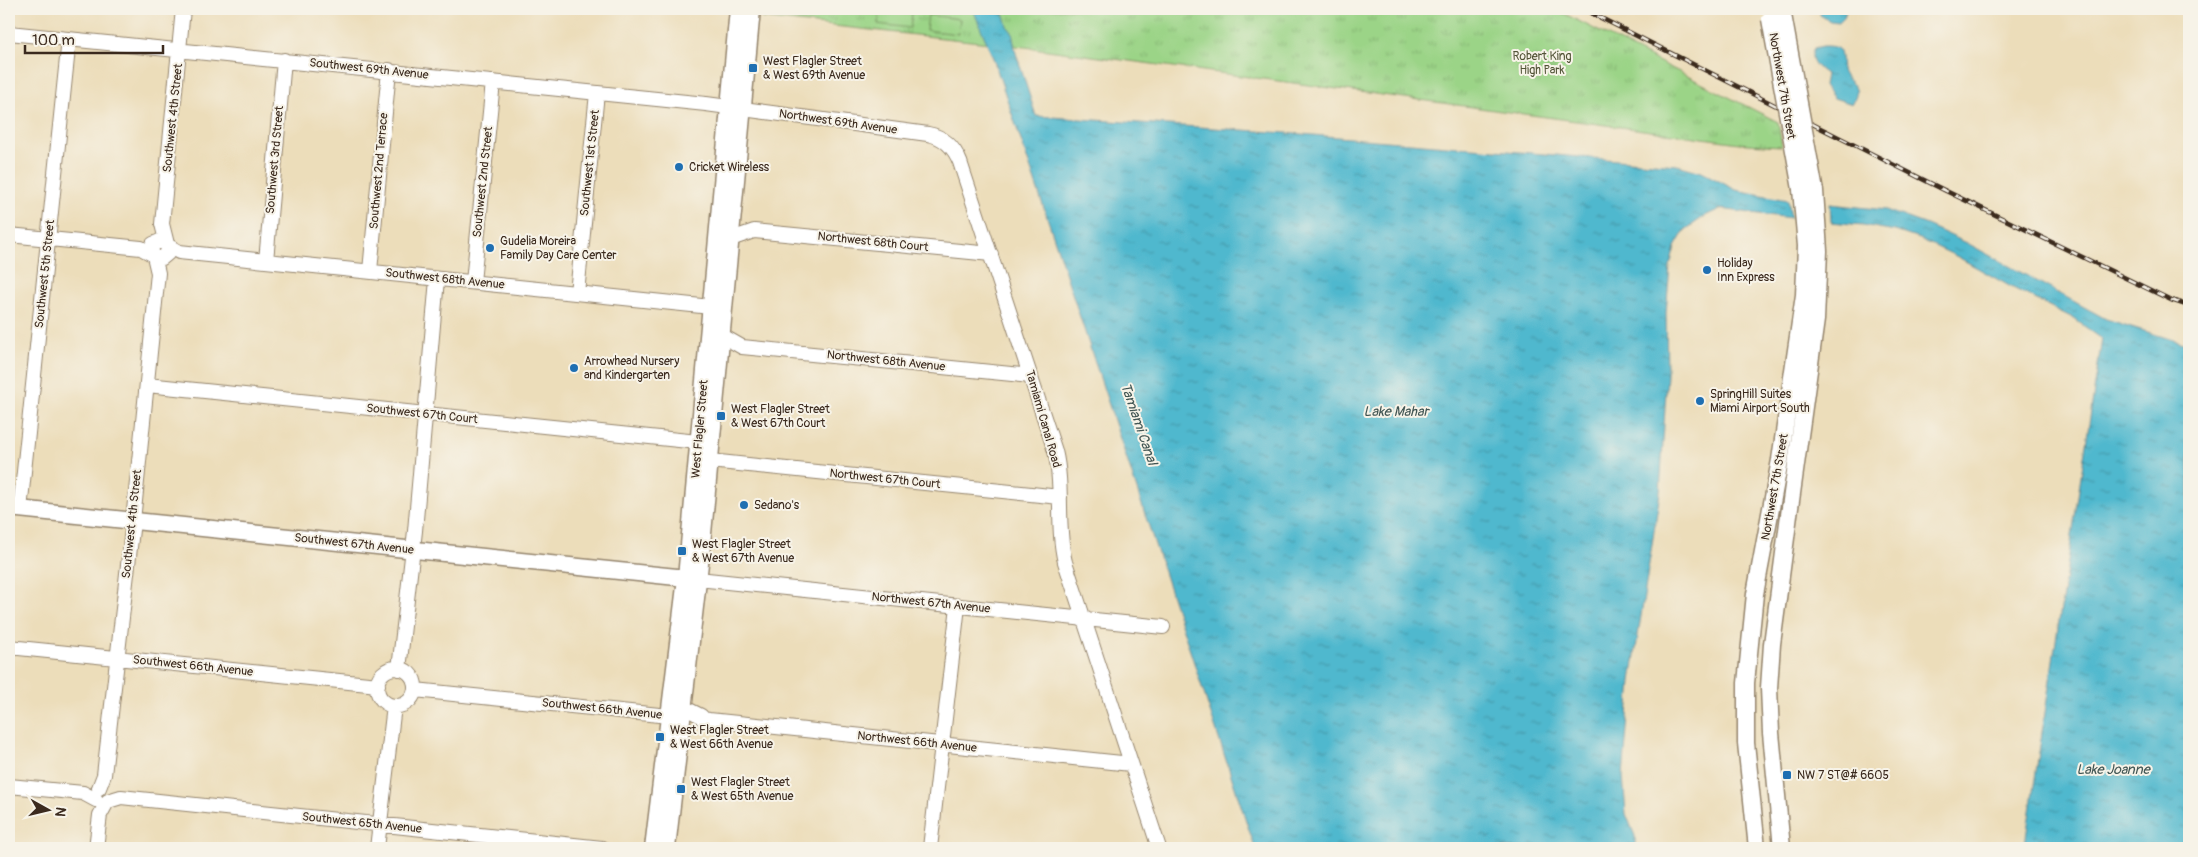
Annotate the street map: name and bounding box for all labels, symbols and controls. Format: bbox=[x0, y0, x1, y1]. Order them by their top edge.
scale bar bbox=[25, 22, 162, 54]
text: 100 m bbox=[32, 31, 75, 50]
street label: Northwest 7th Street bbox=[1765, 31, 1799, 141]
park label: Robert King High Park bbox=[1512, 49, 1572, 78]
place label: West Flagler Street & West 69th Avenue bbox=[763, 54, 865, 83]
street label: Southwest 69th Avenue bbox=[309, 55, 429, 83]
marker: West Flagler Street & West 69th Avenue bbox=[747, 62, 759, 74]
street label: Southwest 4th Street bbox=[160, 63, 186, 173]
street label: Southwest 3rd Street bbox=[263, 105, 287, 215]
street label: Northwest 69th Avenue bbox=[778, 106, 898, 138]
street label: Southwest 1st Street bbox=[577, 109, 603, 217]
street label: Southwest 2nd Terrace bbox=[366, 112, 392, 230]
street label: Southwest 2nd Street bbox=[470, 126, 496, 238]
place label: Cricket Wireless bbox=[689, 160, 770, 175]
marker: Cricket Wireless bbox=[673, 161, 685, 173]
street label: Southwest 5th Street bbox=[32, 219, 58, 329]
street label: Northwest 68th Court bbox=[817, 229, 929, 255]
place label: Gudelia Moreira Family Day Care Center bbox=[500, 234, 617, 263]
marker: Gudelia Moreira Family Day Care Center bbox=[484, 242, 496, 254]
place label: Holiday Inn Express bbox=[1717, 256, 1775, 285]
marker: Holiday Inn Express bbox=[1701, 264, 1713, 276]
street label: Southwest 68th Avenue bbox=[385, 265, 505, 293]
street label: Northwest 68th Avenue bbox=[826, 347, 946, 375]
place label: Arrowhead Nursery and Kindergarten bbox=[584, 354, 679, 383]
marker: Arrowhead Nursery and Kindergarten bbox=[568, 362, 580, 374]
street label: Tamiami Canal Road bbox=[1022, 369, 1064, 470]
street label: West Flagler Street bbox=[688, 379, 712, 479]
water label: Tamiami Canal bbox=[1117, 381, 1161, 469]
place label: SpringHill Suites Miami Airport South bbox=[1710, 387, 1810, 416]
marker: SpringHill Suites Miami Airport South bbox=[1694, 395, 1706, 407]
street label: Southwest 67th Court bbox=[365, 401, 479, 427]
place label: West Flagler Street & West 67th Court bbox=[731, 402, 830, 431]
water label: Lake Mahar bbox=[1364, 403, 1430, 420]
marker: West Flagler Street & West 67th Court bbox=[715, 410, 727, 422]
street label: Northwest 7th Street bbox=[1758, 432, 1792, 542]
street label: Northwest 67th Court bbox=[829, 466, 941, 492]
street label: Southwest 4th Street bbox=[119, 469, 145, 579]
place label: Sedano's bbox=[754, 498, 800, 513]
marker: Sedano's bbox=[738, 499, 750, 511]
street label: Southwest 67th Avenue bbox=[294, 530, 414, 558]
place label: West Flagler Street & West 67th Avenue bbox=[692, 537, 794, 566]
marker: West Flagler Street & West 67th Avenue bbox=[676, 545, 688, 557]
street label: Northwest 67th Avenue bbox=[871, 589, 991, 617]
street label: Southwest 66th Avenue bbox=[132, 652, 254, 680]
street label: Southwest 66th Avenue bbox=[541, 695, 663, 723]
place label: West Flagler Street & West 66th Avenue bbox=[670, 723, 773, 752]
street label: Northwest 66th Avenue bbox=[857, 728, 978, 756]
marker: West Flagler Street & West 66th Avenue bbox=[654, 731, 666, 743]
water label: Lake Joanne bbox=[2076, 761, 2152, 778]
place label: NW 7 ST@# 6605 bbox=[1797, 768, 1889, 783]
marker: NW 7 ST@# 6605 bbox=[1781, 769, 1793, 781]
place label: West Flagler Street & West 65th Avenue bbox=[691, 775, 794, 804]
marker: West Flagler Street & West 65th Avenue bbox=[675, 783, 687, 795]
north arrow bbox=[22, 784, 72, 834]
text: N bbox=[51, 806, 69, 818]
street label: Southwest 65th Avenue bbox=[301, 809, 423, 837]

